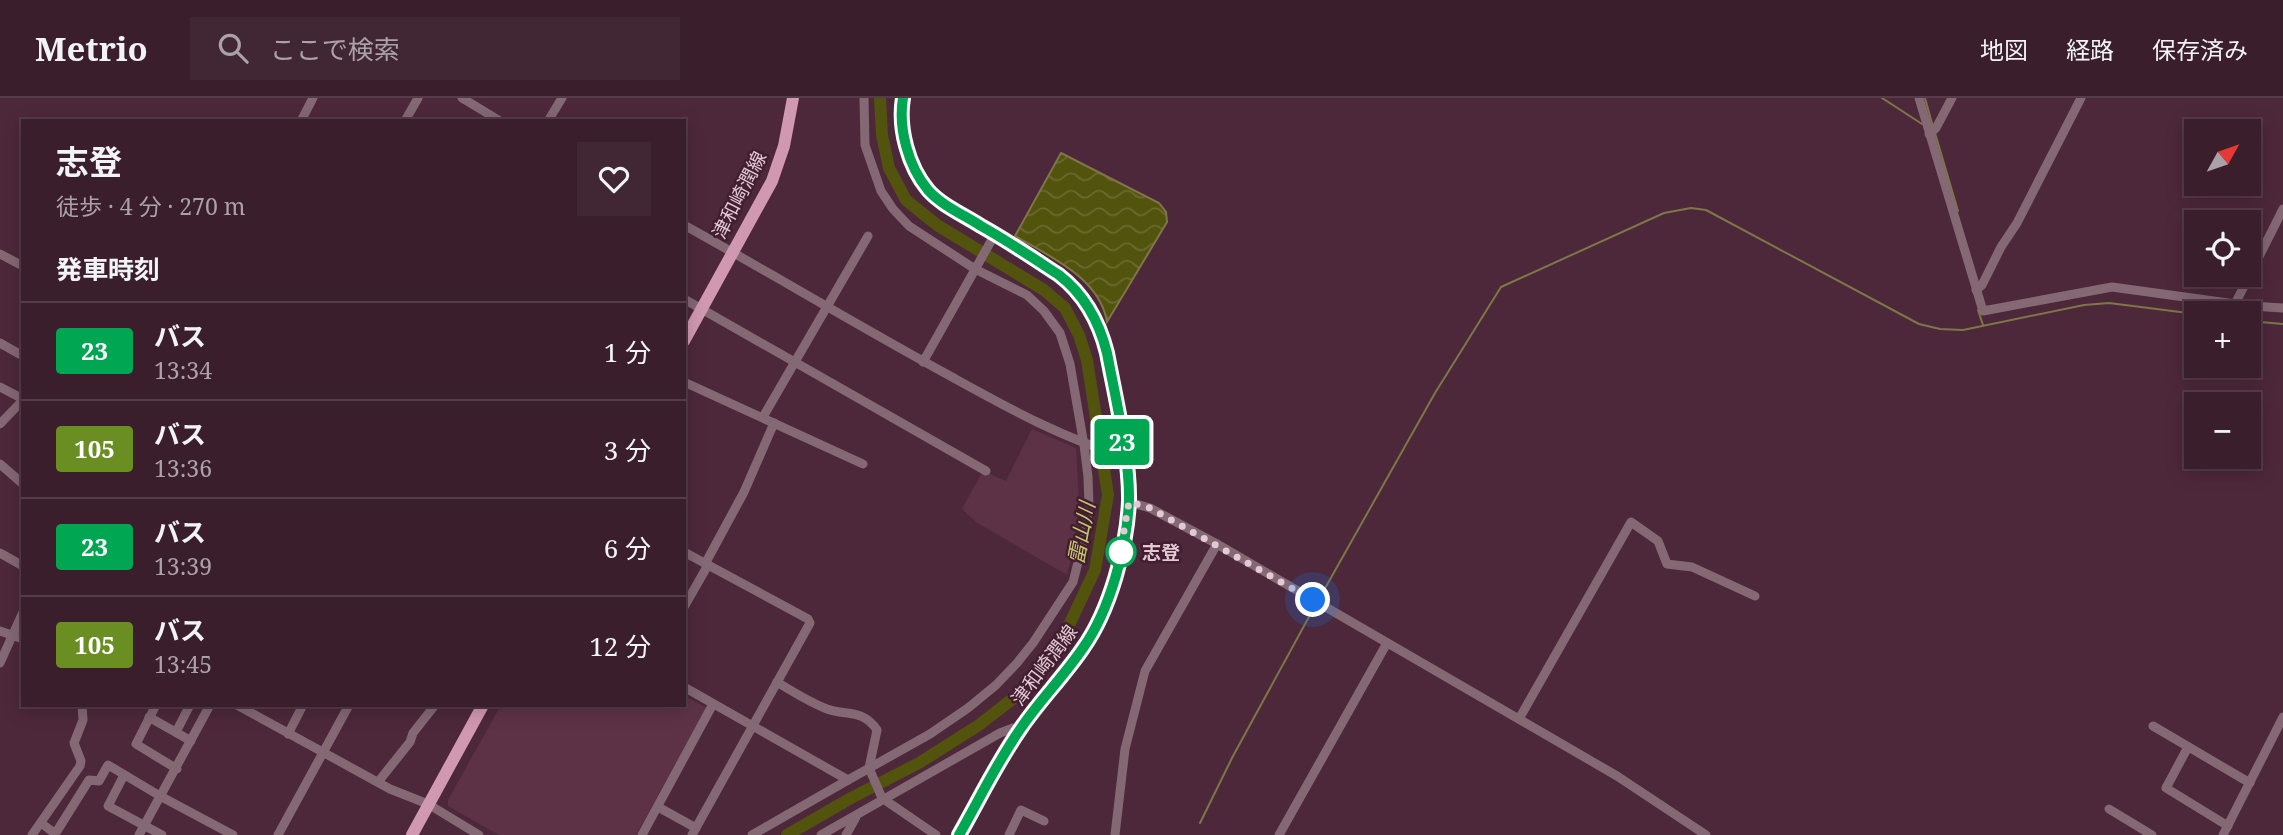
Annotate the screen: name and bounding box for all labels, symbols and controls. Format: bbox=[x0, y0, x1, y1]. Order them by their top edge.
search box bbox=[190, 17, 680, 80]
text: Metrio bbox=[35, 26, 148, 71]
icon: search bbox=[214, 29, 252, 67]
text: ここで検索 bbox=[270, 31, 400, 67]
text: 地図 bbox=[1980, 33, 2028, 66]
text: 経路 bbox=[2066, 33, 2114, 66]
text: 保存済み bbox=[2152, 33, 2248, 66]
north arrow bbox=[2184, 119, 2261, 196]
map controls bbox=[2184, 119, 2261, 469]
text: 志登 bbox=[56, 139, 122, 184]
button: heart bbox=[577, 142, 651, 216]
street label: 津和崎潤線 bbox=[706, 147, 772, 243]
text: 徒歩 · 4 分 · 270 m bbox=[56, 190, 246, 222]
button: locate bbox=[2184, 210, 2261, 287]
text: 発車時刻 bbox=[56, 251, 160, 287]
button: + bbox=[2184, 301, 2261, 378]
text: バス bbox=[154, 318, 206, 354]
text: 23 bbox=[81, 334, 108, 367]
text: 1 分 bbox=[604, 334, 651, 370]
text: 13:34 bbox=[154, 354, 212, 386]
button: − bbox=[2184, 392, 2261, 469]
text: バス bbox=[154, 416, 206, 452]
line badge: 23 bbox=[1090, 419, 1154, 465]
text: 23 bbox=[1108, 425, 1136, 458]
text: 105 bbox=[74, 432, 115, 465]
text: 3 分 bbox=[604, 432, 651, 468]
text: 13:36 bbox=[154, 452, 212, 484]
water label: 雷山川 bbox=[1061, 497, 1101, 567]
text: バス bbox=[154, 514, 206, 550]
text: 23 bbox=[81, 530, 108, 563]
text: 6 分 bbox=[604, 530, 651, 566]
marker: 志登 bbox=[1106, 537, 1136, 567]
place label: 志登 bbox=[1142, 539, 1180, 565]
text: 13:39 bbox=[154, 550, 212, 582]
your location bbox=[1295, 582, 1330, 617]
text: バス bbox=[154, 612, 206, 648]
street label: 津和崎潤線 bbox=[1005, 619, 1083, 711]
text: 105 bbox=[74, 628, 115, 661]
text: 12 分 bbox=[589, 628, 651, 664]
text: 13:45 bbox=[154, 648, 212, 680]

